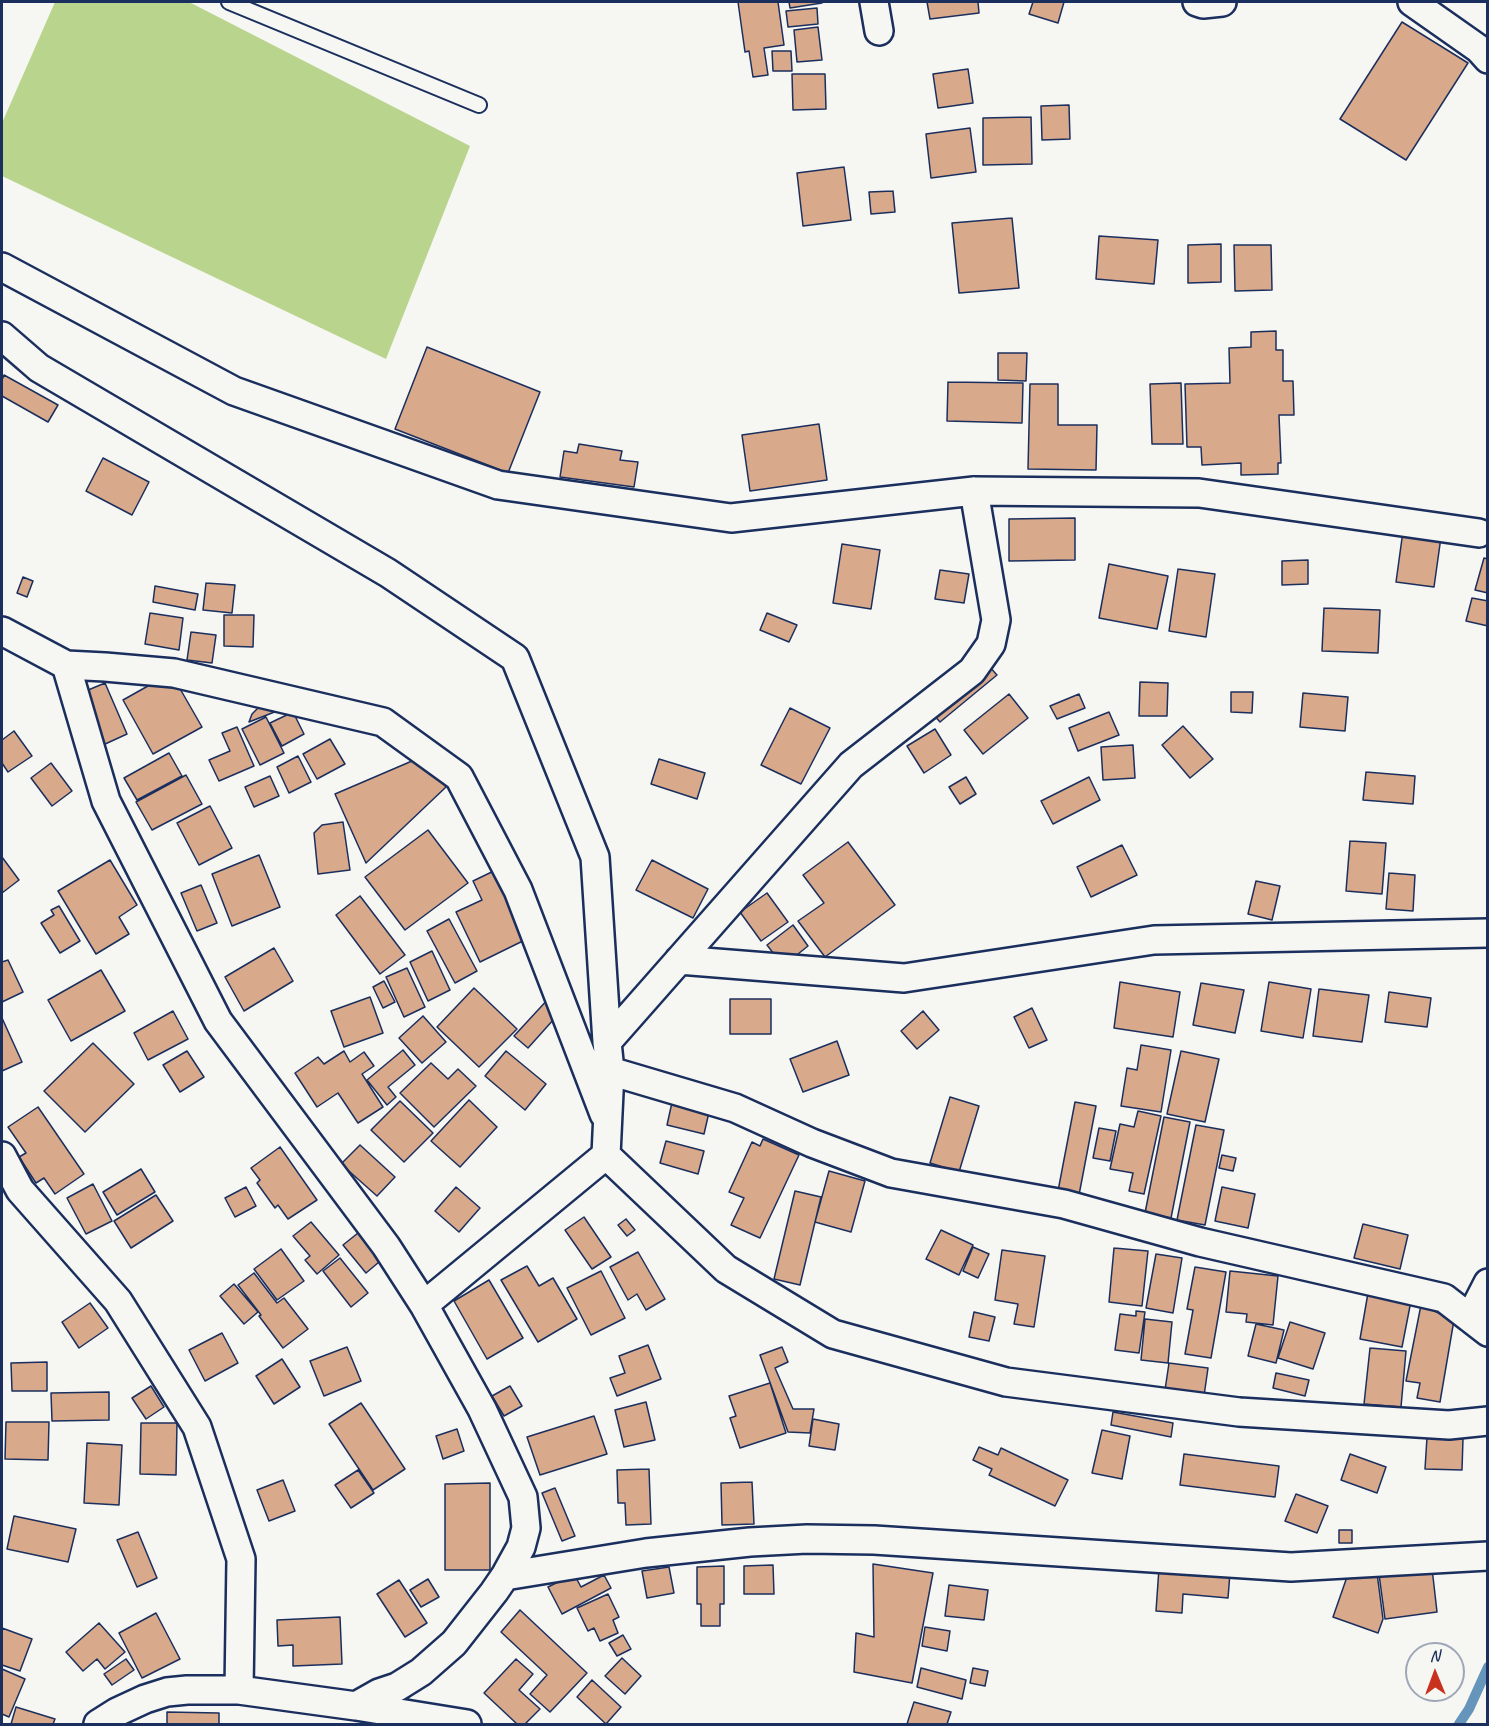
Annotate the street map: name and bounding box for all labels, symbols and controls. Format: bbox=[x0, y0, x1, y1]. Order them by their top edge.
north arrow bbox=[1405, 1642, 1465, 1702]
text: N bbox=[1430, 1646, 1440, 1666]

